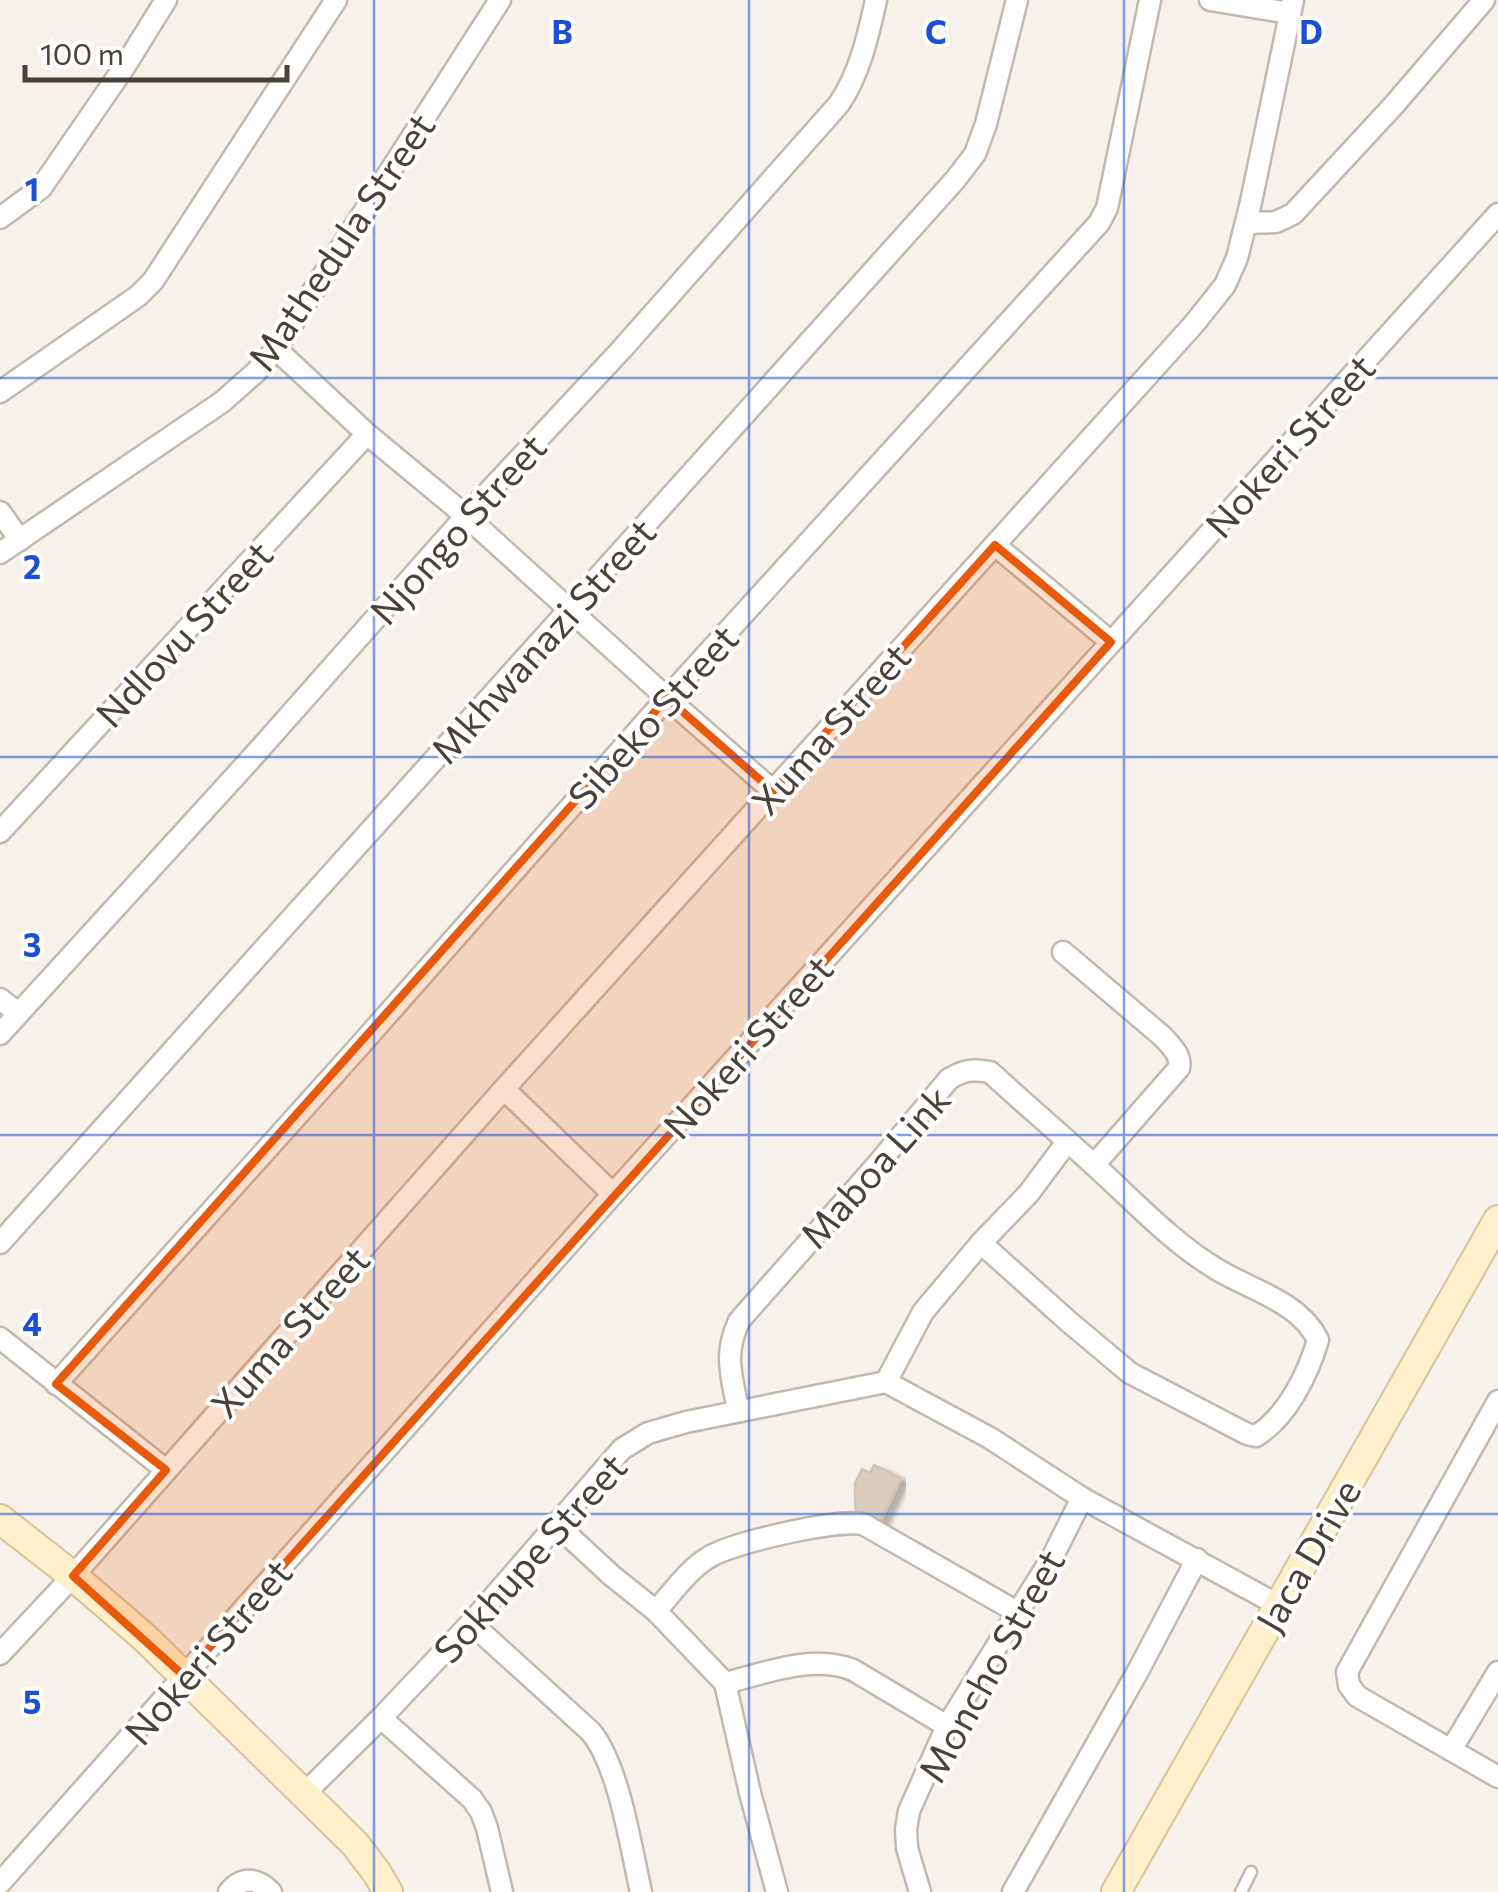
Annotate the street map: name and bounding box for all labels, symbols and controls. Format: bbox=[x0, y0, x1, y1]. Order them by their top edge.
text: B bbox=[551, 11, 573, 51]
text: C bbox=[925, 11, 947, 51]
text: D bbox=[1299, 11, 1323, 51]
scale bar bbox=[25, 20, 288, 82]
text: 100 m bbox=[40, 34, 124, 71]
street label: Mathedula Street bbox=[236, 103, 444, 379]
text: 1 bbox=[25, 168, 39, 208]
street label: Nokeri Street bbox=[1194, 344, 1384, 546]
street label: Njongo Street bbox=[359, 423, 555, 633]
street label: Mkhwanazi Street bbox=[420, 508, 664, 772]
street label: Ndlovu Street bbox=[85, 530, 281, 736]
text: 2 bbox=[23, 546, 41, 586]
street label: Sibeko Street bbox=[557, 614, 747, 818]
street label: Xuma Street bbox=[741, 633, 919, 823]
text: 3 bbox=[23, 924, 41, 964]
street label: Nokeri Street bbox=[652, 945, 842, 1147]
street label: Maboa Link bbox=[789, 1075, 959, 1257]
street label: Xuma Street bbox=[200, 1236, 378, 1426]
text: 4 bbox=[22, 1303, 42, 1343]
street label: Sokhupe Street bbox=[423, 1443, 635, 1671]
street label: Jaca Drive bbox=[1244, 1470, 1370, 1640]
street label: Moncho Street bbox=[907, 1540, 1073, 1790]
street label: Nokeri Street bbox=[114, 1549, 300, 1753]
text: 5 bbox=[23, 1681, 41, 1721]

